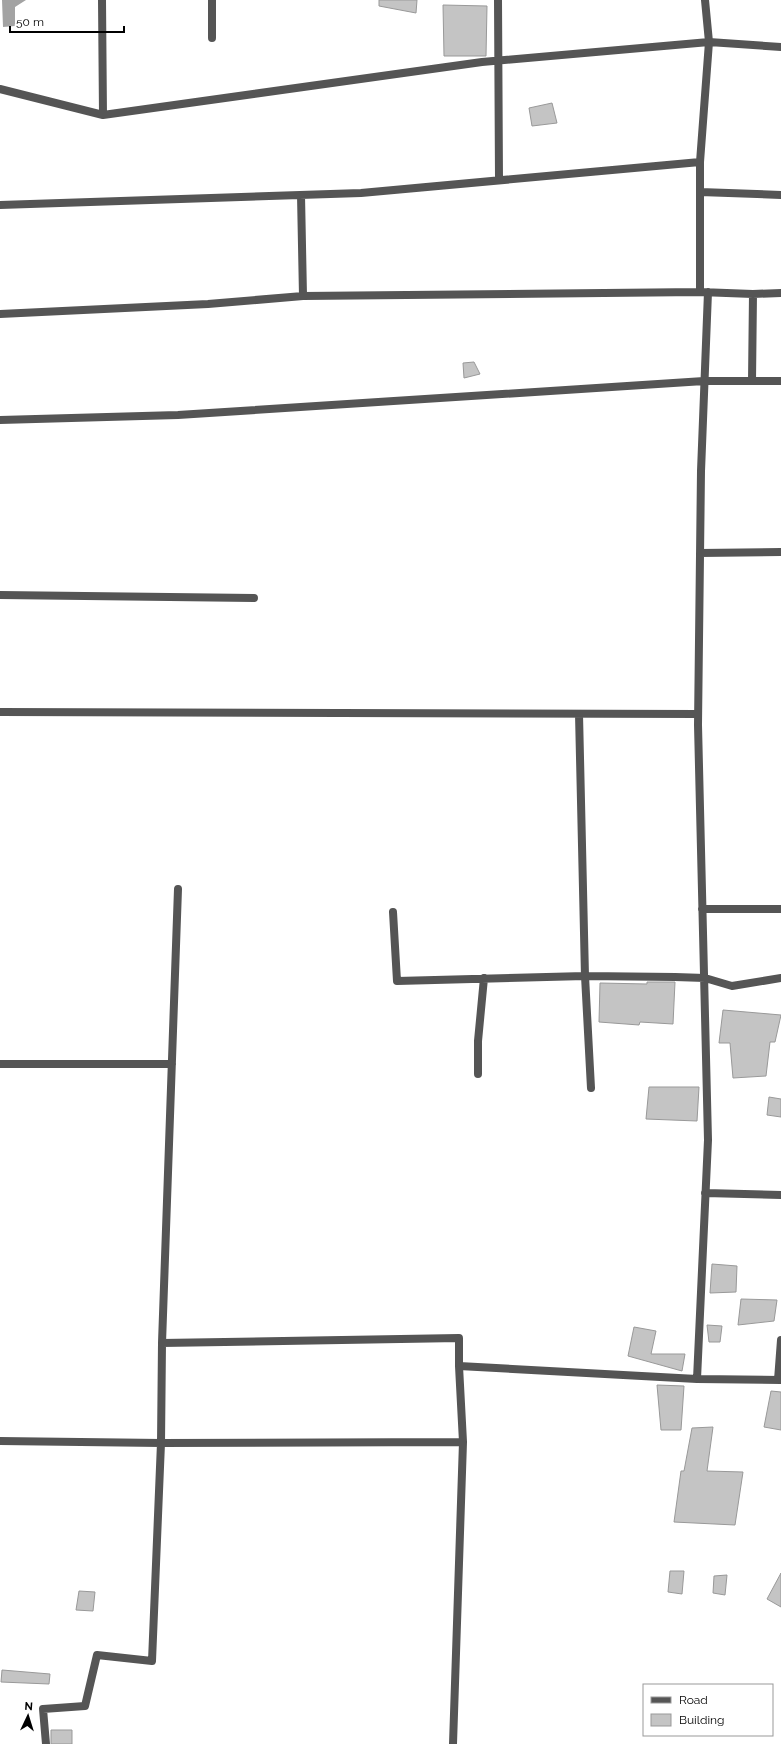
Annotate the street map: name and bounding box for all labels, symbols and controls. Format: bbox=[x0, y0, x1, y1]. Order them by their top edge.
scale bar bbox=[10, 8, 124, 34]
text: 50 m bbox=[16, 15, 44, 29]
legend bbox=[643, 1684, 773, 1736]
text: Road bbox=[679, 1693, 708, 1707]
north arrow bbox=[8, 1696, 48, 1736]
text: N bbox=[24, 1700, 33, 1713]
text: Building bbox=[679, 1713, 725, 1727]

